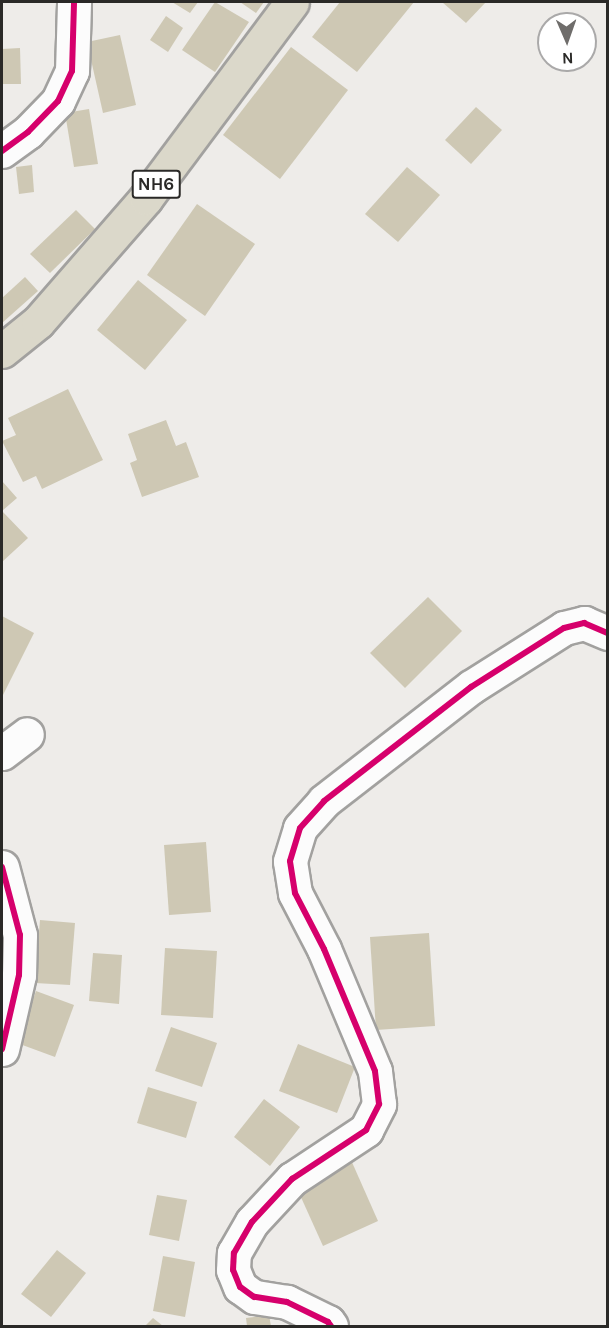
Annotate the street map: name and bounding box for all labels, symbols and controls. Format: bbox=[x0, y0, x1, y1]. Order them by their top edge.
north arrow bbox=[537, 12, 597, 72]
text: N bbox=[562, 49, 574, 68]
road number: NH6 bbox=[130, 169, 182, 199]

